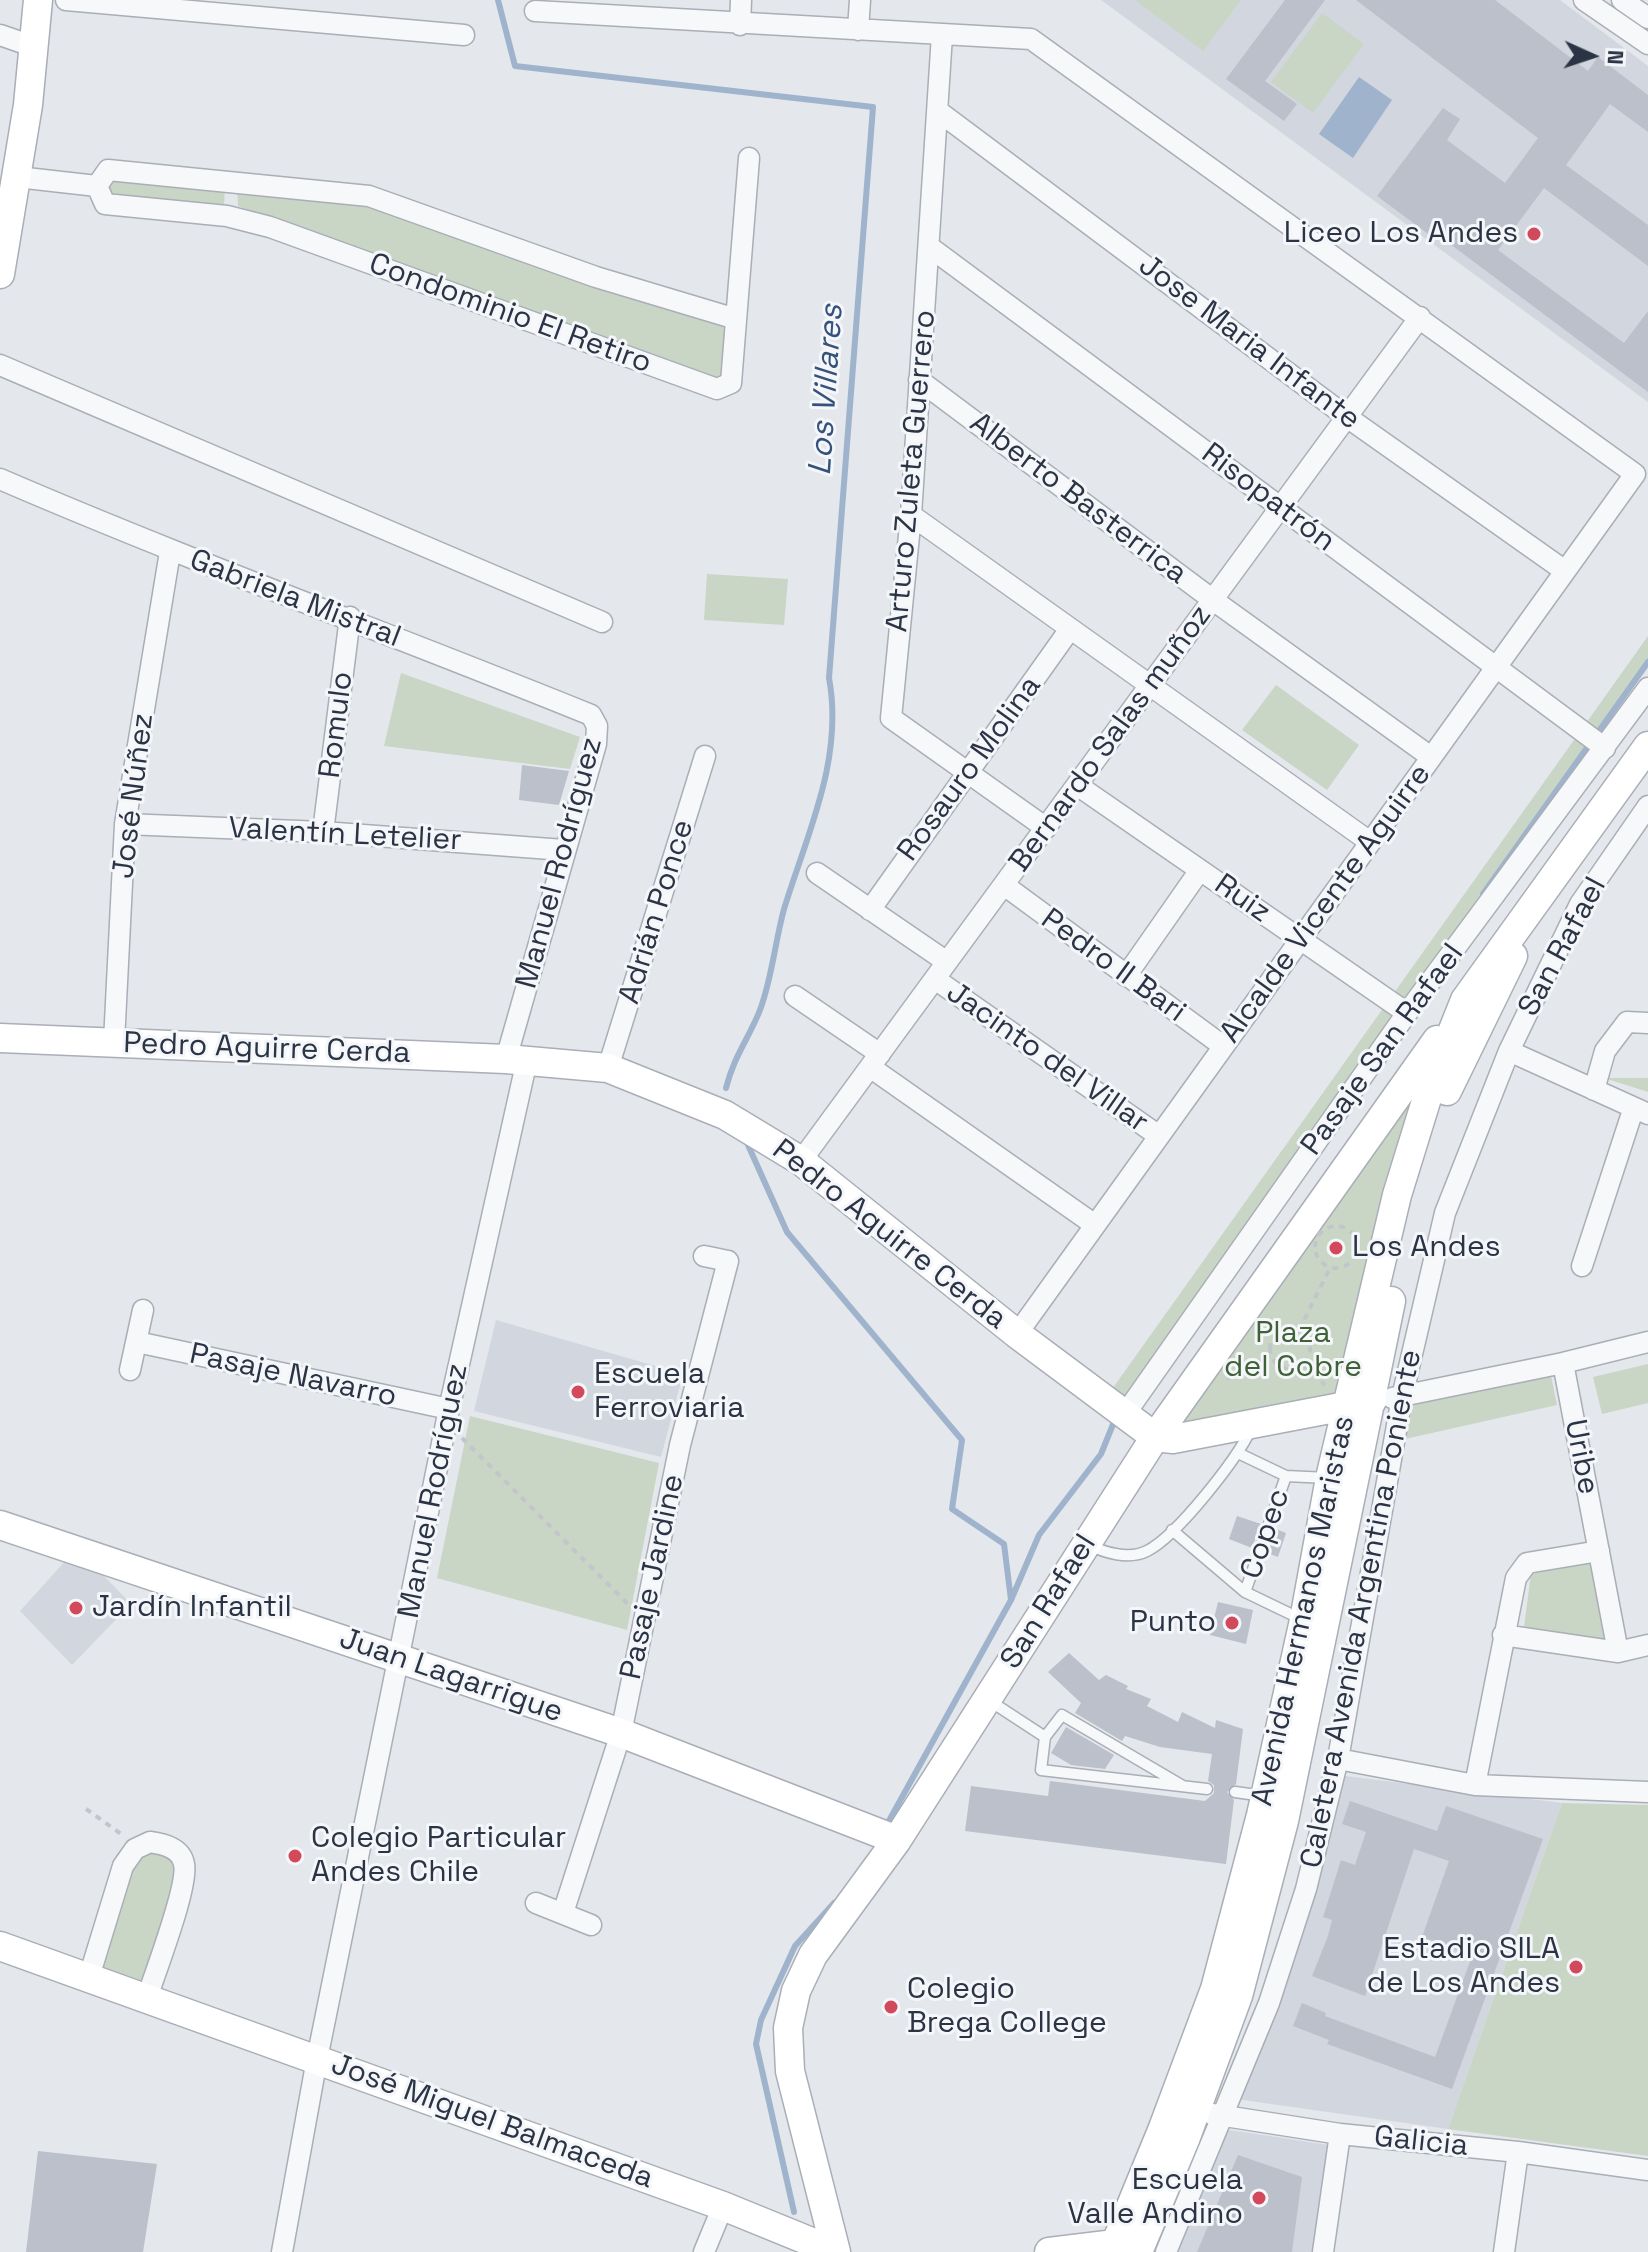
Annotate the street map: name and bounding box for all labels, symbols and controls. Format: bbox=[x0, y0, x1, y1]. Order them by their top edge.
north arrow bbox=[1552, 16, 1632, 96]
text: N bbox=[1602, 49, 1630, 65]
place label: Liceo Los Andes bbox=[1284, 216, 1518, 252]
marker: Liceo Los Andes bbox=[1525, 225, 1543, 243]
street label: Condominio El Retiro bbox=[364, 246, 656, 382]
street label: Jose Maria Infante bbox=[1131, 248, 1367, 438]
water label: Los Villares bbox=[802, 303, 852, 477]
street label: Arturo Zuleta Guerrero bbox=[880, 308, 944, 634]
street label: Alberto Basterrica bbox=[962, 406, 1194, 592]
street label: Risopatrón bbox=[1194, 436, 1342, 560]
street label: Gabriela Mistral bbox=[184, 542, 406, 656]
street label: Bernardo Salas muñoz bbox=[1002, 599, 1220, 879]
street label: Rosauro Molina bbox=[891, 669, 1049, 869]
street label: Romulo bbox=[313, 670, 361, 780]
street label: José Núñez bbox=[106, 711, 162, 881]
street label: Manuel Rodríguez bbox=[509, 734, 611, 992]
street label: Alcalde Vicente Aguirre bbox=[1213, 758, 1439, 1050]
street label: Valentín Letelier bbox=[228, 811, 462, 859]
street label: Adrián Ponce bbox=[612, 816, 702, 1008]
street label: Ruiz bbox=[1207, 867, 1277, 931]
street label: San Rafael bbox=[1511, 871, 1615, 1023]
street label: Pedro II Bari bbox=[1034, 902, 1192, 1030]
street label: Pasaje San Rafael bbox=[1294, 937, 1472, 1163]
street label: Jacinto del Villar bbox=[939, 975, 1155, 1141]
street label: Pedro Aguirre Cerda bbox=[123, 1026, 411, 1072]
street label: Pedro Aguirre Cerda bbox=[765, 1132, 1013, 1338]
place label: Los Andes bbox=[1352, 1230, 1501, 1266]
marker: Los Andes bbox=[1327, 1239, 1345, 1257]
park label: Plaza del Cobre bbox=[1224, 1316, 1362, 1386]
street label: Pasaje Navarro bbox=[186, 1337, 400, 1415]
street label: Caletera Avenida Argentina Poniente bbox=[1294, 1347, 1430, 1871]
place label: Escuela Ferroviaria bbox=[594, 1357, 744, 1428]
street label: Manuel Rodríguez bbox=[392, 1361, 476, 1621]
marker: Escuela Ferroviaria bbox=[569, 1383, 587, 1401]
street label: Avenida Hermanos Maristas bbox=[1245, 1413, 1363, 1809]
street label: Uribe bbox=[1556, 1416, 1606, 1498]
street label: Pasaje Jardine bbox=[614, 1471, 692, 1683]
street label: Copec bbox=[1234, 1484, 1298, 1584]
street label: San Rafael bbox=[993, 1528, 1105, 1676]
place label: Jardín Infantil bbox=[92, 1590, 292, 1626]
marker: Jardín Infantil bbox=[67, 1599, 85, 1617]
place label: Punto bbox=[1130, 1605, 1216, 1641]
marker: Punto bbox=[1223, 1614, 1241, 1632]
street label: Juan Lagarrigue bbox=[335, 1621, 567, 1731]
place label: Colegio Particular Andes Chile bbox=[311, 1821, 566, 1892]
marker: Colegio Particular Andes Chile bbox=[286, 1847, 304, 1865]
place label: Estadio SILA de Los Andes bbox=[1367, 1932, 1560, 2002]
marker: Estadio SILA de Los Andes bbox=[1567, 1958, 1585, 1976]
place label: Colegio Brega College bbox=[907, 1972, 1107, 2042]
marker: Colegio Brega College bbox=[882, 1998, 900, 2016]
street label: José Miguel Balmaceda bbox=[326, 2047, 658, 2197]
street label: Galicia bbox=[1372, 2119, 1470, 2165]
place label: Escuela Valle Andino bbox=[1067, 2163, 1243, 2234]
marker: Escuela Valle Andino bbox=[1250, 2189, 1268, 2207]

